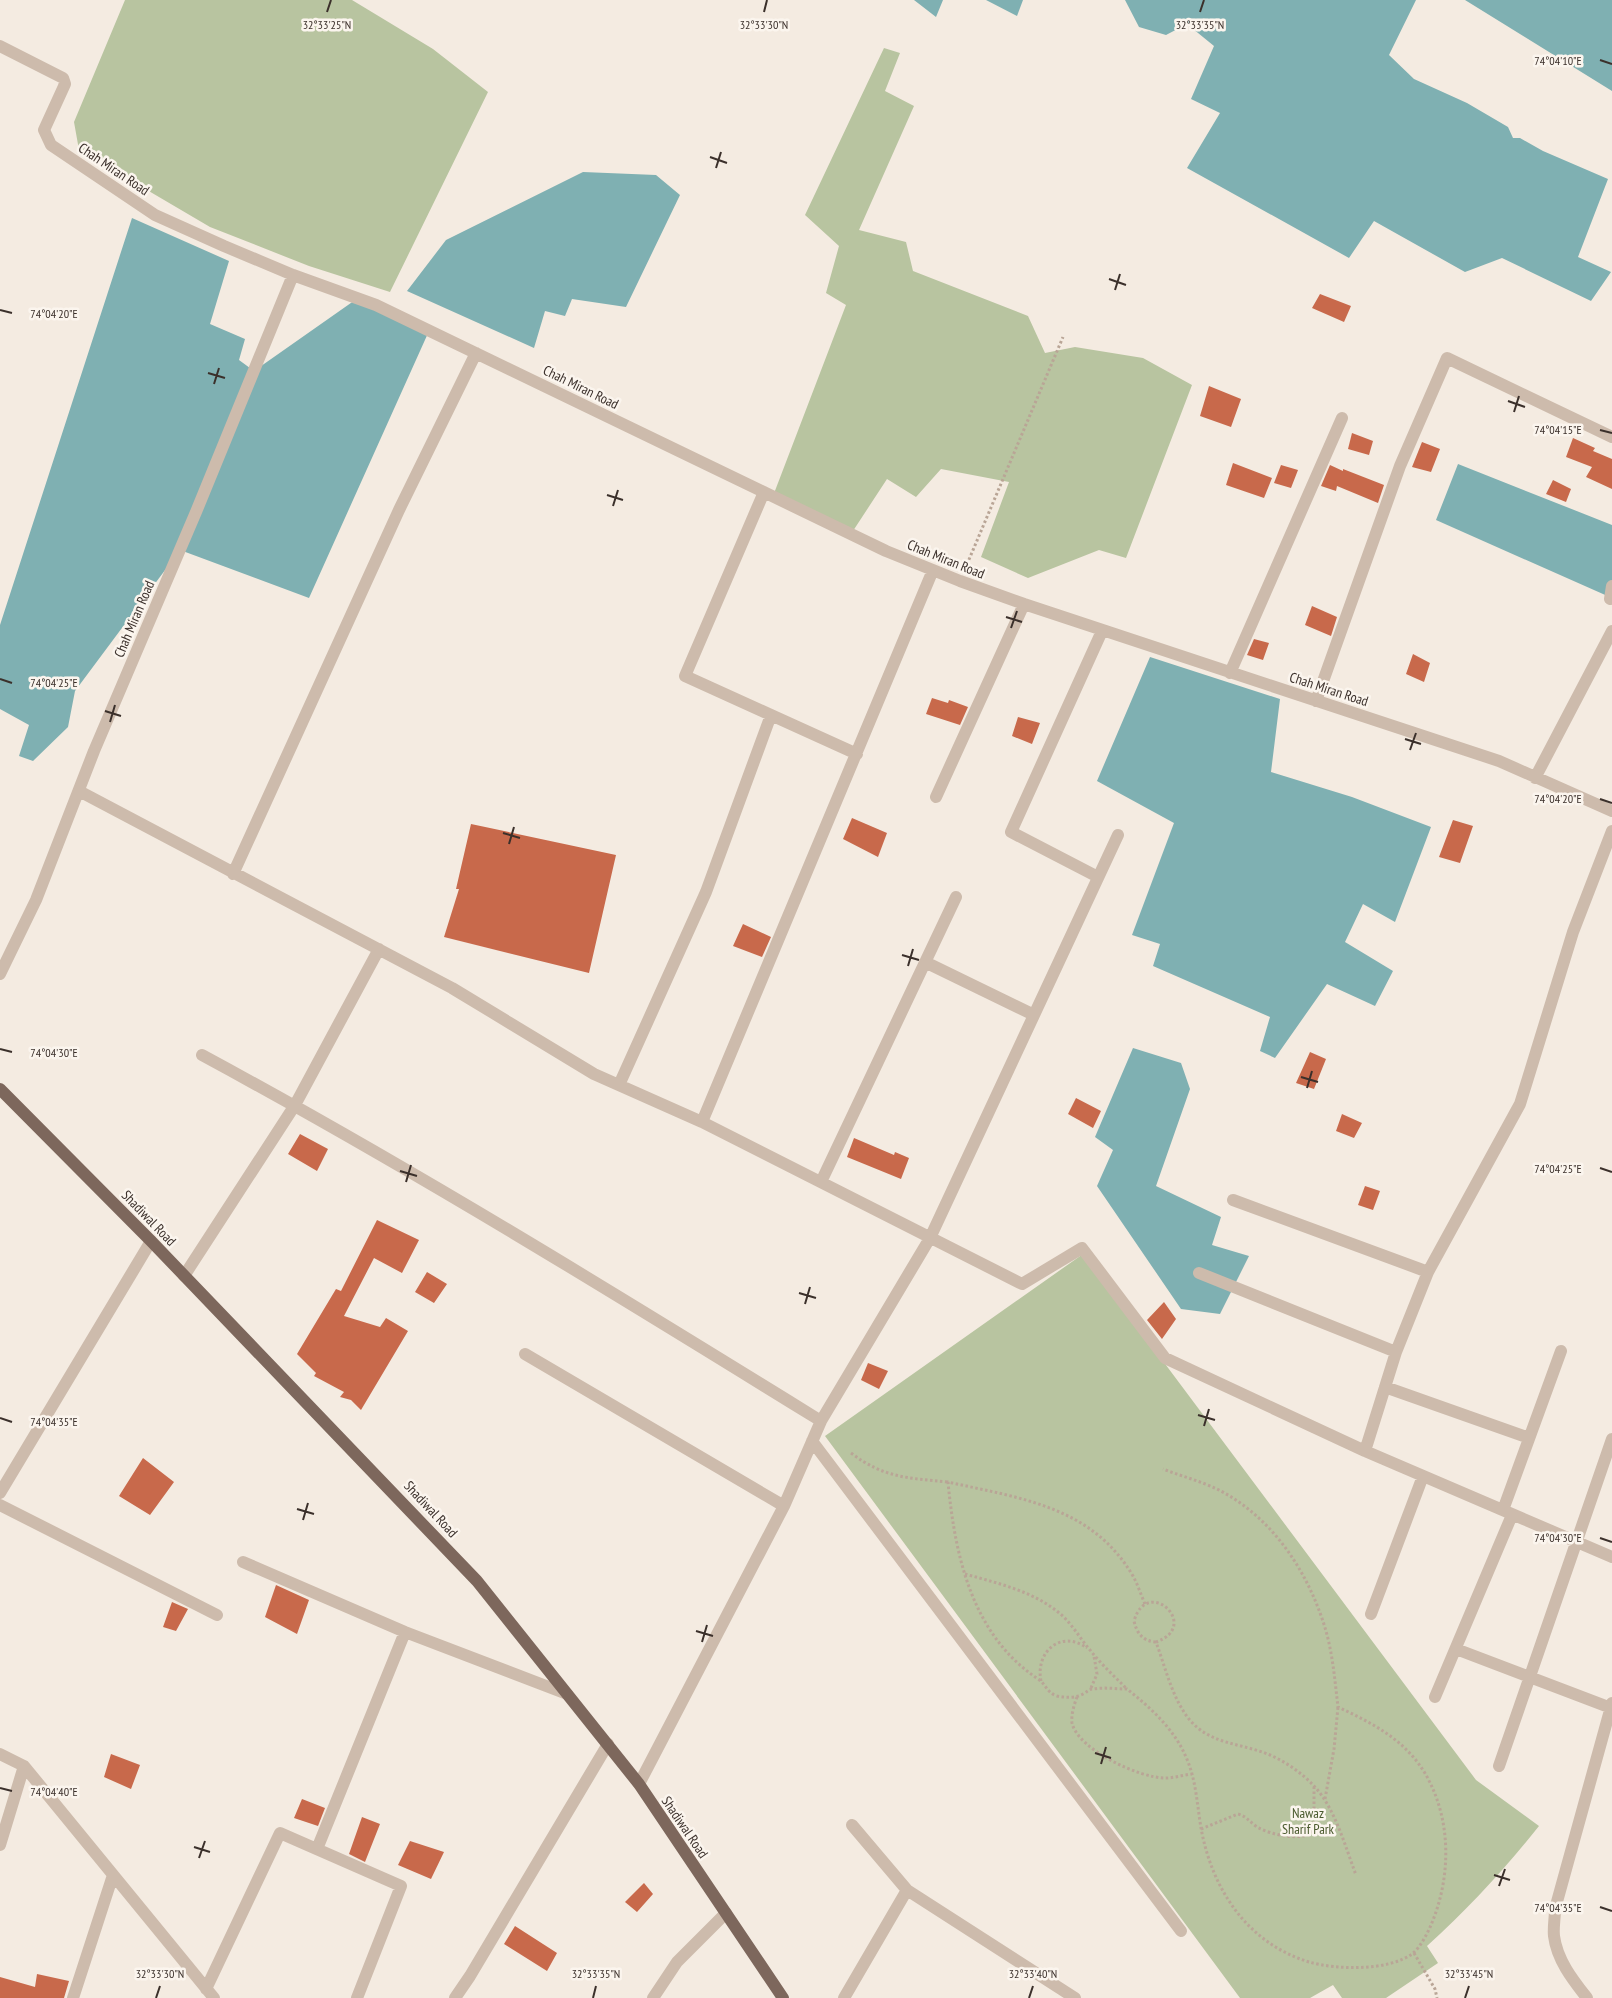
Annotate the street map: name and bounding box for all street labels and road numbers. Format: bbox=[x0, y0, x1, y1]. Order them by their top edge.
street label: Chah Miran Road bbox=[75, 139, 153, 199]
street label: Chah Miran Road bbox=[540, 361, 622, 413]
street label: Chah Miran Road bbox=[905, 535, 987, 583]
street label: Chah Miran Road bbox=[110, 578, 158, 660]
street label: Chah Miran Road bbox=[1287, 668, 1371, 710]
street label: Shadiwal Road bbox=[118, 1186, 180, 1250]
street label: Shadiwal Road bbox=[400, 1477, 462, 1541]
street label: Shadiwal Road bbox=[658, 1793, 712, 1861]

